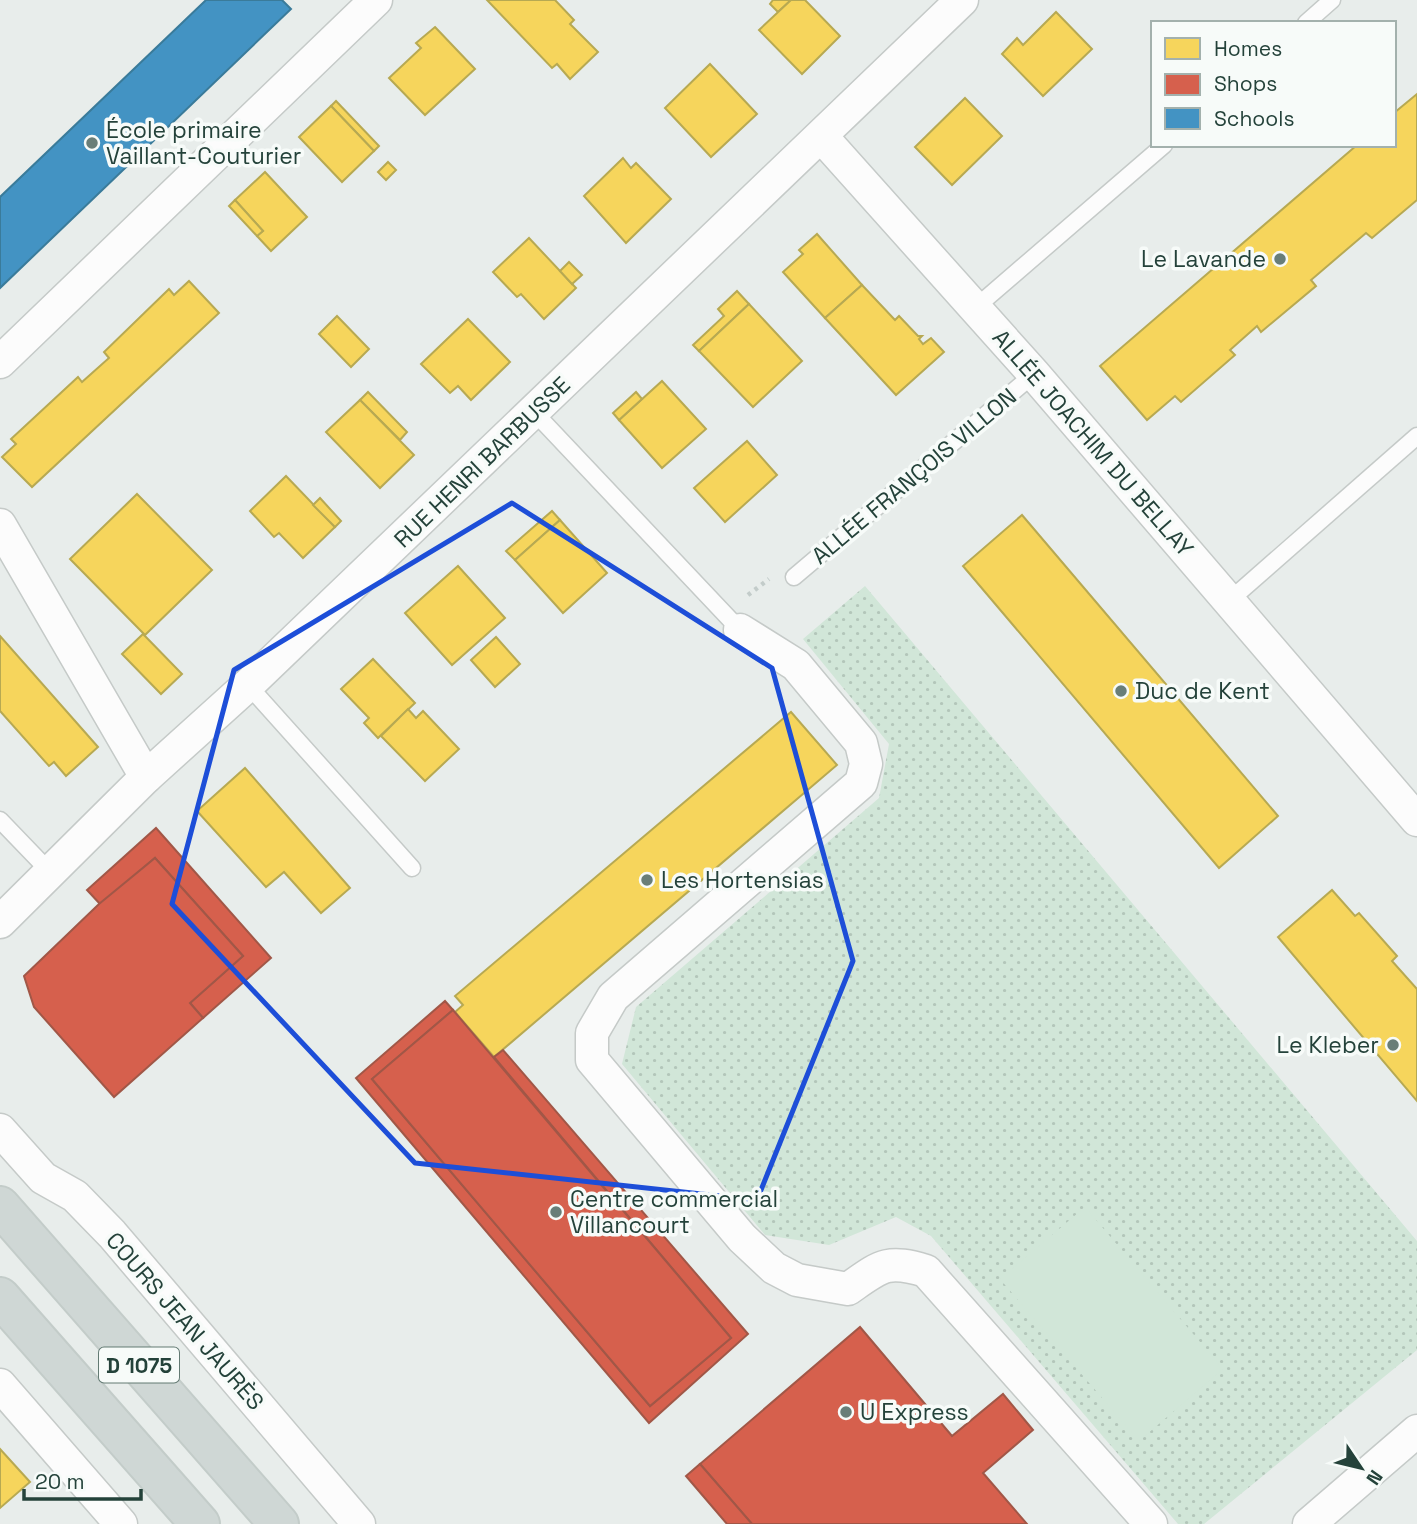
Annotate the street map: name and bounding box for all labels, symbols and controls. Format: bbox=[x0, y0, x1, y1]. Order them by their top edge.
legend bbox=[1151, 21, 1396, 147]
text: Homes bbox=[1214, 35, 1282, 62]
text: Shops bbox=[1214, 70, 1277, 97]
text: Schools bbox=[1214, 105, 1294, 132]
place label: École primaire Vaillant-Couturier bbox=[106, 115, 302, 171]
marker: École primaire Vaillant-Couturier bbox=[84, 135, 100, 151]
place label: Le Lavande bbox=[1141, 244, 1266, 274]
marker: Le Lavande bbox=[1272, 251, 1288, 267]
street label: ALLÉE JOACHIM DU BELLAY bbox=[986, 323, 1200, 563]
street label: RUE HENRI BARBUSSE bbox=[387, 370, 577, 554]
street label: ALLÉE FRANÇOIS VILLON bbox=[805, 381, 1023, 571]
place label: Duc de Kent bbox=[1135, 676, 1270, 706]
marker: Duc de Kent bbox=[1113, 683, 1129, 699]
place label: Les Hortensias bbox=[661, 865, 824, 895]
marker: Les Hortensias bbox=[639, 872, 655, 888]
place label: Le Kleber bbox=[1277, 1030, 1379, 1060]
marker: Le Kleber bbox=[1385, 1037, 1401, 1053]
place label: Centre commercial Villancourt bbox=[570, 1184, 778, 1240]
marker: Centre commercial Villancourt bbox=[548, 1204, 564, 1220]
street label: COURS JEAN JAURÈS bbox=[99, 1226, 271, 1416]
road number: D 1075 bbox=[99, 1348, 179, 1382]
place label: U Express bbox=[860, 1397, 969, 1427]
marker: U Express bbox=[838, 1404, 854, 1420]
north arrow bbox=[1326, 1433, 1396, 1503]
scale bar bbox=[24, 1458, 142, 1502]
text: N bbox=[1361, 1465, 1388, 1490]
text: 20 m bbox=[35, 1468, 85, 1495]

